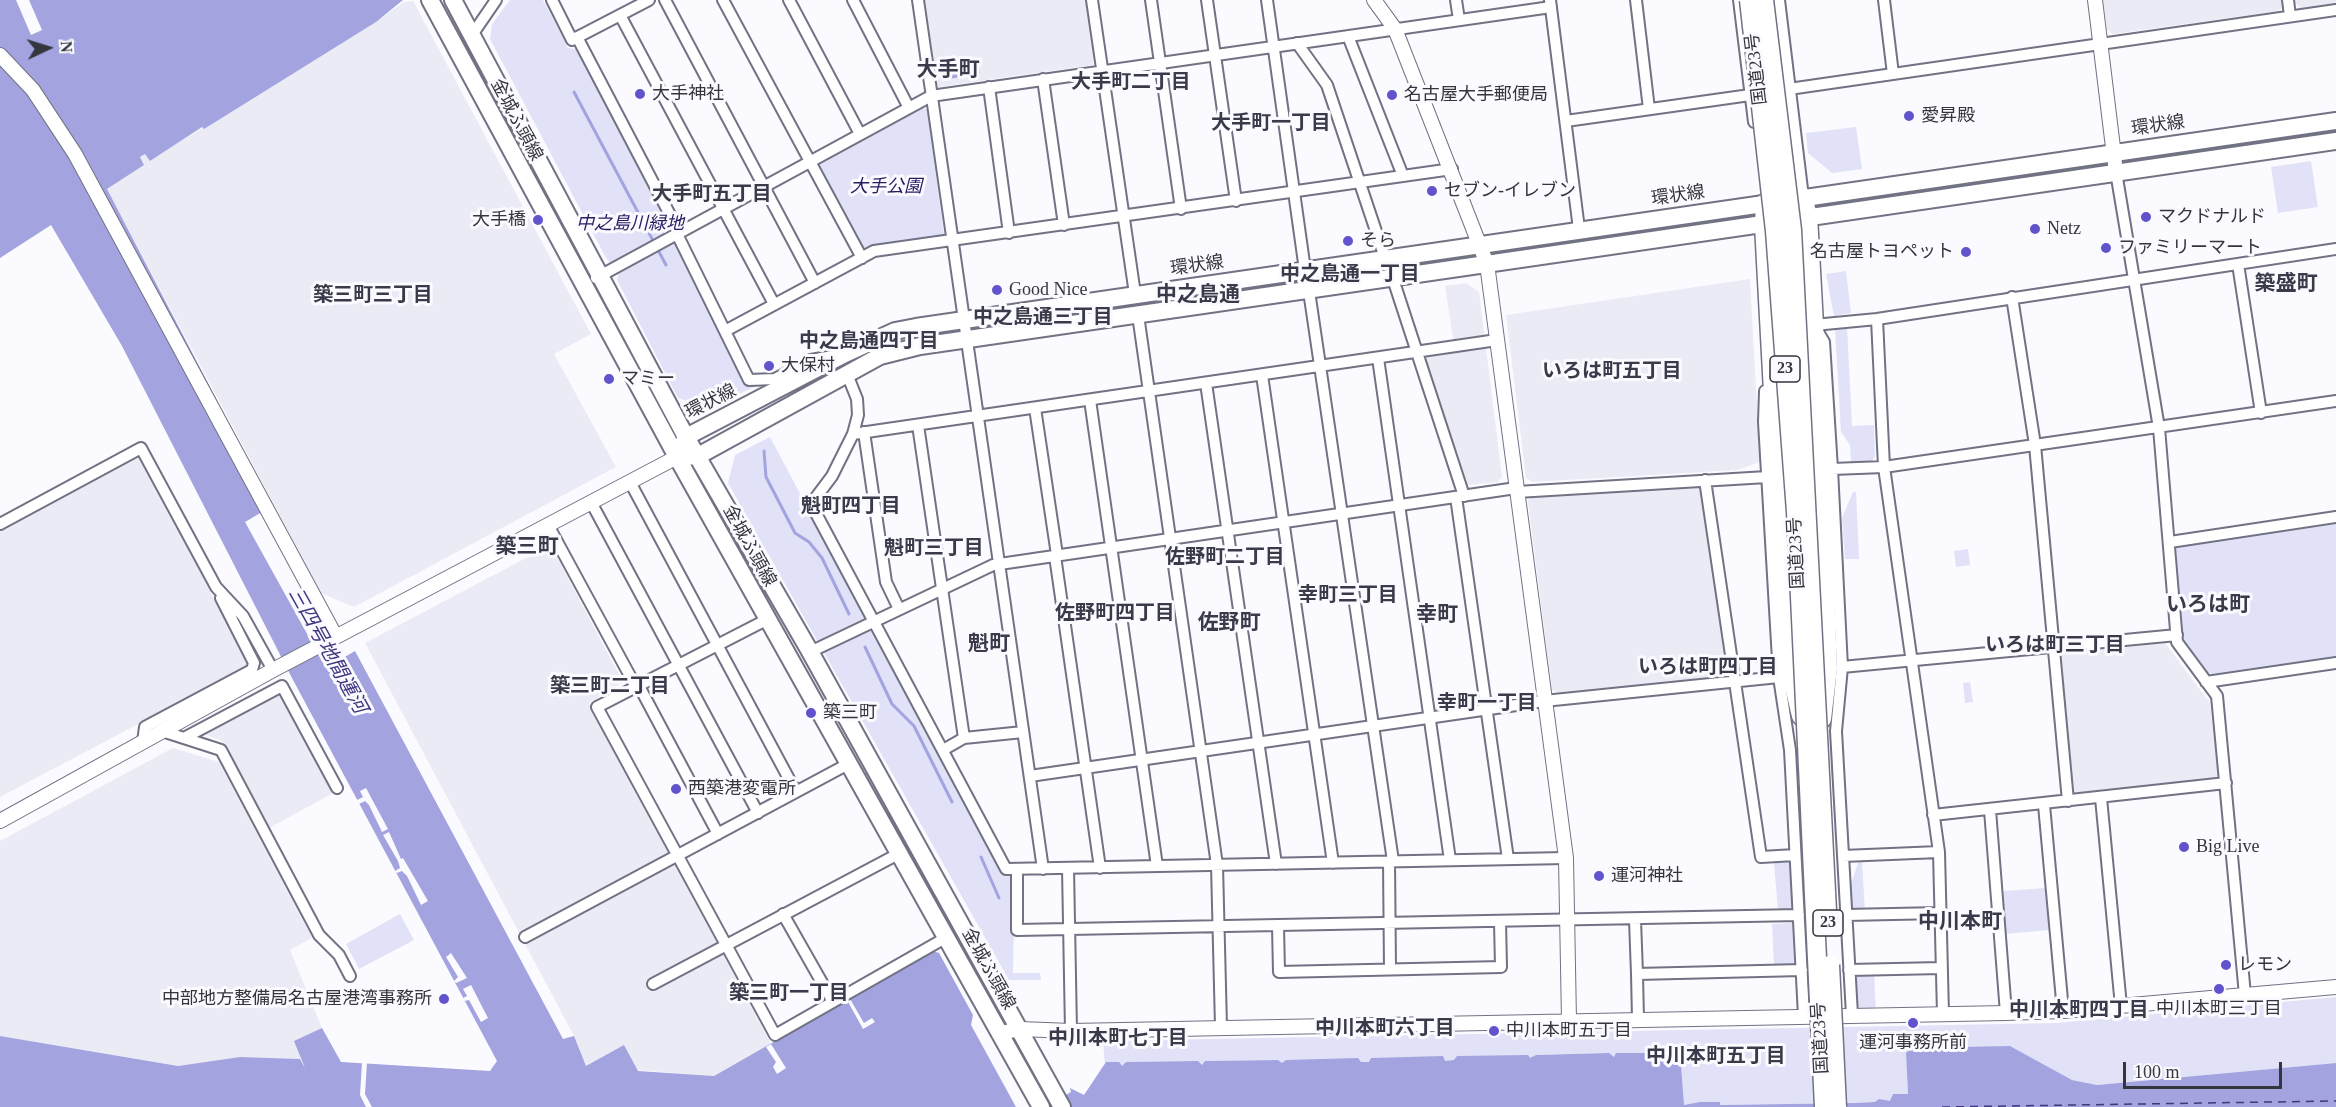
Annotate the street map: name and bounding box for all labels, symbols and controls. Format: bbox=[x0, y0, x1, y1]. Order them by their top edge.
north arrow bbox=[18, 18, 78, 78]
street label: 国道23号 bbox=[1742, 32, 1772, 106]
text: N bbox=[58, 40, 75, 53]
district label: 大手町 bbox=[917, 58, 979, 84]
district label: 大手町二丁目 bbox=[1071, 71, 1191, 95]
street label: 金城ふ頭線 bbox=[485, 75, 547, 165]
place label: 大手神社 bbox=[652, 83, 724, 105]
place label: 名古屋大手郵便局 bbox=[1404, 84, 1548, 106]
marker: 大手神社 bbox=[633, 87, 647, 101]
marker: 名古屋大手郵便局 bbox=[1385, 88, 1399, 102]
place label: 愛昇殿 bbox=[1921, 105, 1975, 127]
marker: 愛昇殿 bbox=[1902, 109, 1916, 123]
district label: 大手町一丁目 bbox=[1211, 112, 1331, 136]
street label: 環状線 bbox=[2130, 112, 2186, 140]
park label: 大手公園 bbox=[850, 176, 922, 198]
place label: セブン-イレブン bbox=[1444, 180, 1576, 202]
street label: 環状線 bbox=[1650, 182, 1706, 210]
district label: 大手町五丁目 bbox=[652, 183, 772, 207]
marker: セブン-イレブン bbox=[1425, 184, 1439, 198]
place label: マクドナルド bbox=[2158, 206, 2266, 228]
place label: 大手橋 bbox=[472, 209, 526, 231]
marker: マクドナルド bbox=[2139, 210, 2153, 224]
marker: 大手橋 bbox=[531, 213, 545, 227]
park label: 中之島川緑地 bbox=[576, 213, 684, 235]
place label: Netz bbox=[2047, 218, 2081, 240]
marker: Netz bbox=[2028, 222, 2042, 236]
place label: そら bbox=[1360, 230, 1396, 252]
marker: そら bbox=[1341, 234, 1355, 248]
place label: ファミリーマート bbox=[2118, 237, 2262, 259]
place label: 名古屋トヨペット bbox=[1810, 241, 1954, 263]
marker: ファミリーマート bbox=[2099, 241, 2113, 255]
marker: 名古屋トヨペット bbox=[1959, 245, 1973, 259]
street label: 環状線 bbox=[1169, 252, 1225, 280]
district label: 中之島通一丁目 bbox=[1280, 263, 1420, 287]
district label: 築盛町 bbox=[2255, 272, 2317, 298]
place label: Good Nice bbox=[1009, 279, 1087, 301]
marker: Good Nice bbox=[990, 283, 1004, 297]
district label: 中之島通 bbox=[1156, 283, 1240, 309]
district label: 築三町三丁目 bbox=[313, 284, 433, 308]
district label: 中之島通三丁目 bbox=[973, 306, 1113, 330]
district label: 中之島通四丁目 bbox=[799, 330, 939, 354]
place label: 大保村 bbox=[781, 355, 835, 377]
road number: 23 bbox=[1770, 356, 1800, 382]
marker: 大保村 bbox=[762, 359, 776, 373]
district label: いろは町五丁目 bbox=[1542, 360, 1682, 384]
place label: マミー bbox=[621, 368, 675, 390]
marker: マミー bbox=[602, 372, 616, 386]
street label: 環状線 bbox=[682, 380, 740, 424]
district label: 魁町四丁目 bbox=[801, 495, 901, 519]
street label: 金城ふ頭線 bbox=[718, 501, 780, 591]
street label: 国道23号 bbox=[1784, 516, 1810, 590]
district label: 築三町 bbox=[496, 535, 558, 561]
district label: 魁町三丁目 bbox=[884, 537, 984, 561]
district label: 佐野町二丁目 bbox=[1165, 546, 1285, 570]
water label: 三四号地間運河 bbox=[283, 584, 371, 718]
district label: 幸町三丁目 bbox=[1298, 584, 1398, 608]
district label: いろは町 bbox=[2166, 593, 2250, 619]
district label: 佐野町四丁目 bbox=[1055, 602, 1175, 626]
district label: 幸町 bbox=[1416, 603, 1458, 629]
district label: 佐野町 bbox=[1198, 611, 1260, 637]
district label: 魁町 bbox=[968, 632, 1010, 658]
district label: いろは町三丁目 bbox=[1985, 634, 2125, 658]
district label: いろは町四丁目 bbox=[1638, 656, 1778, 680]
district label: 築三町二丁目 bbox=[550, 675, 670, 699]
district label: 幸町一丁目 bbox=[1437, 692, 1537, 716]
place label: 築三町 bbox=[823, 702, 877, 724]
marker: 築三町 bbox=[804, 706, 818, 720]
place label: 西築港変電所 bbox=[688, 778, 796, 800]
marker: 西築港変電所 bbox=[669, 782, 683, 796]
place label: Big Live bbox=[2196, 836, 2259, 858]
marker: Big Live bbox=[2177, 840, 2191, 854]
place label: 運河神社 bbox=[1611, 865, 1683, 887]
marker: 運河神社 bbox=[1592, 869, 1606, 883]
road number: 23 bbox=[1813, 910, 1843, 936]
district label: 中川本町 bbox=[1918, 910, 2002, 936]
street label: 金城ふ頭線 bbox=[957, 924, 1019, 1014]
place label: レモン bbox=[2238, 954, 2292, 976]
marker: レモン bbox=[2219, 958, 2233, 972]
district label: 築三町一丁目 bbox=[729, 982, 849, 1006]
marker: 中川本町三丁目 bbox=[2212, 982, 2226, 996]
place label: 中部地方整備局名古屋港湾事務所 bbox=[162, 988, 432, 1010]
marker: 中部地方整備局名古屋港湾事務所 bbox=[437, 992, 451, 1006]
place label: 中川本町三丁目 bbox=[2156, 998, 2282, 1020]
district label: 中川本町四丁目 bbox=[2009, 999, 2149, 1023]
street label: 国道23号 bbox=[1808, 1001, 1834, 1075]
marker: 運河事務所前 bbox=[1906, 1016, 1920, 1030]
district label: 中川本町六丁目 bbox=[1315, 1017, 1455, 1041]
place label: 中川本町五丁目 bbox=[1506, 1020, 1632, 1042]
marker: 中川本町五丁目 bbox=[1487, 1024, 1501, 1038]
district label: 中川本町七丁目 bbox=[1048, 1027, 1188, 1051]
place label: 運河事務所前 bbox=[1859, 1032, 1967, 1054]
district label: 中川本町五丁目 bbox=[1646, 1045, 1786, 1069]
scale bar bbox=[2126, 1050, 2285, 1088]
text: 100 m bbox=[2134, 1062, 2180, 1082]

